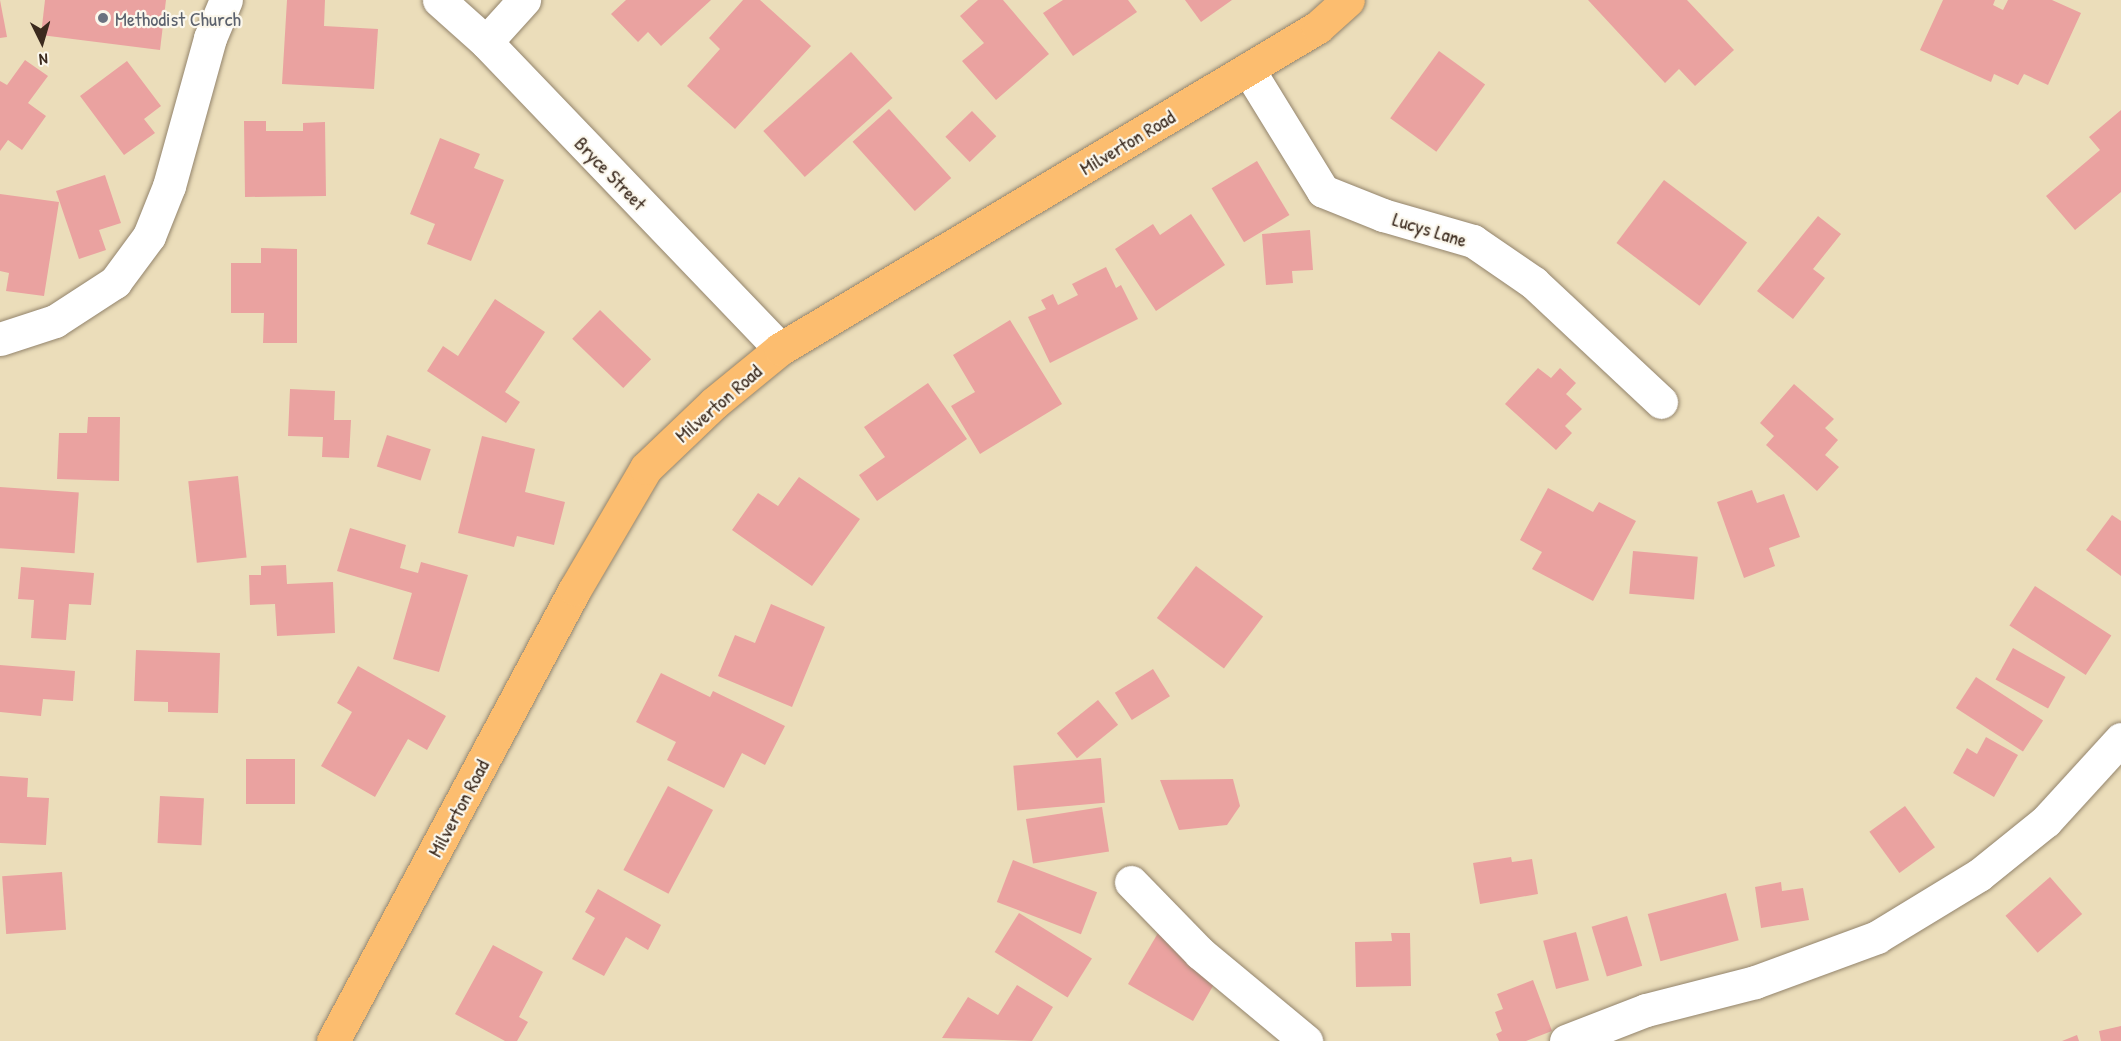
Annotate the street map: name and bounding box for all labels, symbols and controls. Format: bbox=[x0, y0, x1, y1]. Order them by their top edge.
place label: Methodist Church bbox=[115, 6, 241, 30]
marker: Methodist Church bbox=[96, 11, 110, 25]
north arrow bbox=[12, 12, 72, 72]
text: N bbox=[38, 49, 49, 71]
street label: Milverton Road bbox=[1075, 104, 1179, 180]
street label: Bryce Street bbox=[570, 131, 652, 215]
street label: Lucys Lane bbox=[1390, 206, 1470, 252]
street label: Milverton Road bbox=[670, 359, 766, 447]
street label: Milverton Road bbox=[422, 755, 494, 861]

